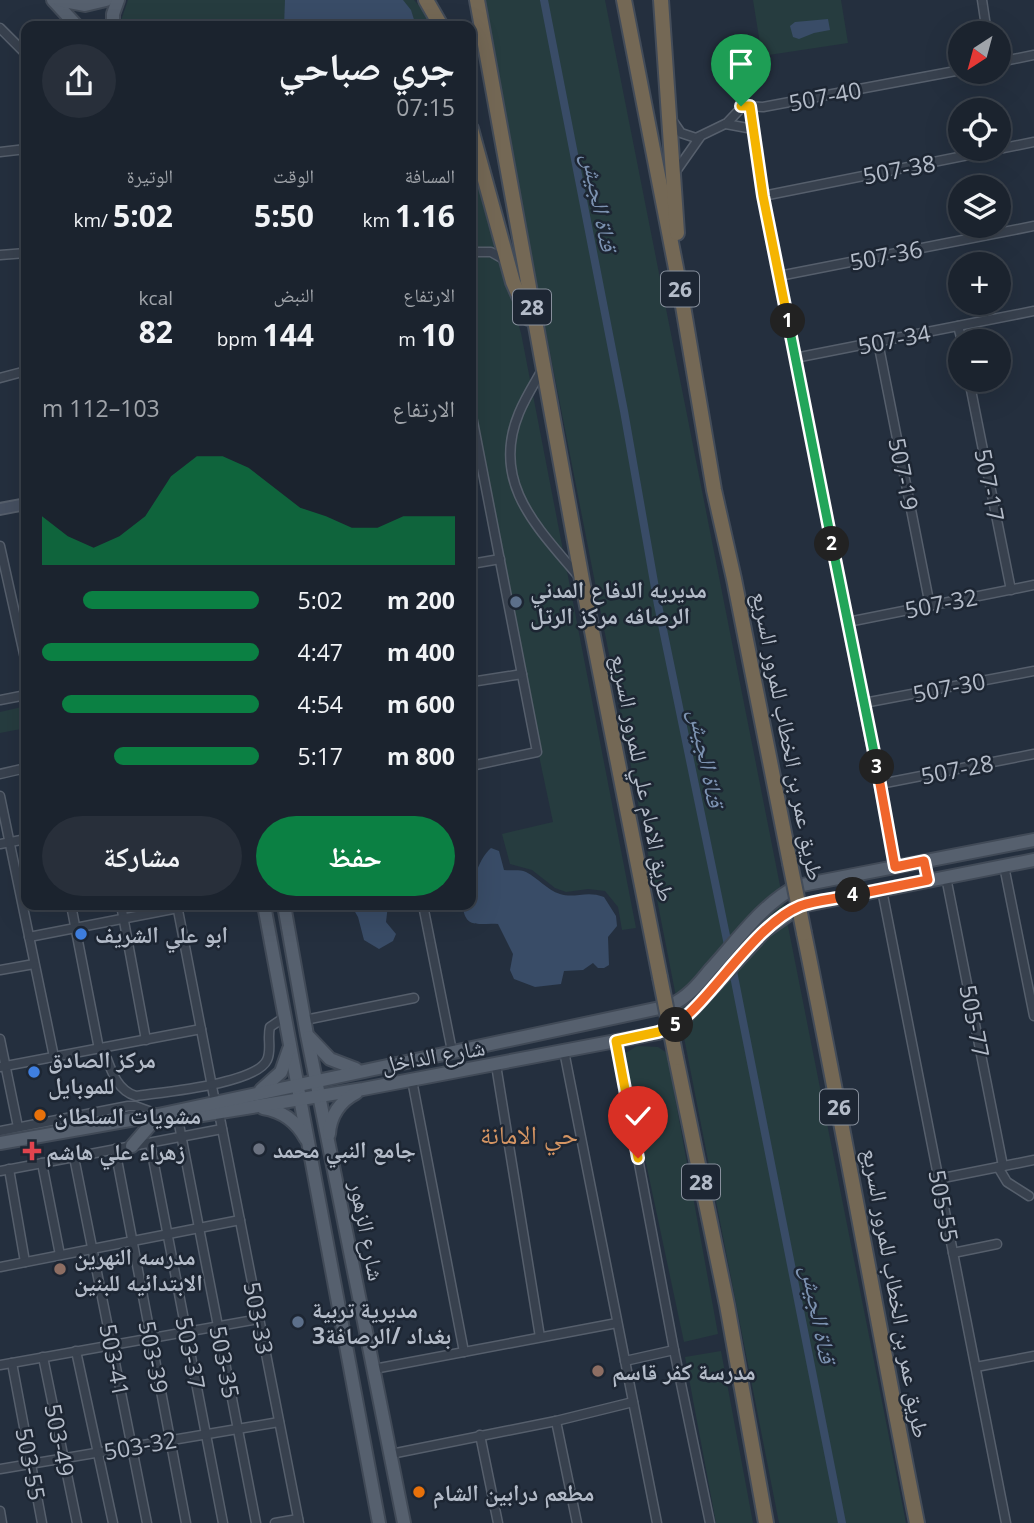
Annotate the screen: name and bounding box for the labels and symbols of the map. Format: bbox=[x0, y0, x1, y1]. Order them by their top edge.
north arrow bbox=[948, 21, 1012, 84]
pin bbox=[711, 34, 771, 106]
street label: 507-40 bbox=[786, 73, 864, 119]
street label: 507-38 bbox=[860, 146, 938, 192]
water label: قناة الجيش bbox=[575, 150, 627, 257]
street label: 507-36 bbox=[847, 232, 925, 278]
road number: 26 bbox=[661, 272, 699, 306]
road number: 28 bbox=[513, 290, 551, 324]
pin: 1 bbox=[770, 304, 806, 338]
street label: 507-34 bbox=[855, 316, 933, 362]
street label: 507-19 bbox=[881, 435, 927, 513]
street label: 507-17 bbox=[967, 446, 1013, 524]
pin: 2 bbox=[814, 526, 850, 562]
place label: مديريه الدفاع المدني الرصافه مركز الرتل bbox=[530, 573, 707, 631]
street label: 507-32 bbox=[902, 580, 980, 626]
street label: طريق عمر بن الخطاب للمرور السريع bbox=[745, 589, 833, 883]
marker: مديريه الدفاع المدني الرصافه مركز الرتل bbox=[508, 594, 524, 610]
street label: طريق الامام علي للمرور السريع bbox=[601, 651, 684, 905]
street label: 507-30 bbox=[910, 664, 988, 710]
water label: قناة الجيش bbox=[682, 706, 734, 813]
street label: 507-28 bbox=[918, 746, 996, 792]
pin: 3 bbox=[860, 750, 894, 784]
pin: 4 bbox=[836, 878, 870, 912]
place label: ابو علي الشريف bbox=[95, 918, 228, 954]
marker: ابو علي الشريف bbox=[73, 926, 89, 942]
street label: 505-77 bbox=[952, 982, 998, 1060]
pin: 5 bbox=[658, 1007, 694, 1042]
street label: شارع الداخل bbox=[379, 1030, 487, 1080]
place label: مركز الصادق للموبايل bbox=[48, 1043, 156, 1101]
marker: مركز الصادق للموبايل bbox=[26, 1064, 42, 1080]
pin bbox=[608, 1086, 668, 1158]
road number: 26 bbox=[820, 1090, 858, 1124]
place label: مشويات السلطان bbox=[54, 1099, 201, 1131]
marker: مشويات السلطان bbox=[32, 1107, 48, 1123]
district label: حي الامانة bbox=[480, 1116, 578, 1156]
place label: جامع النبي محمد bbox=[273, 1133, 416, 1169]
place label: زهراء علي هاشم bbox=[46, 1135, 185, 1171]
marker: جامع النبي محمد bbox=[251, 1141, 267, 1157]
marker: زهراء علي هاشم bbox=[24, 1143, 40, 1159]
street label: طريق عمر بن الخطاب للمرور السريع bbox=[856, 1146, 938, 1440]
road number: 28 bbox=[682, 1164, 720, 1200]
street label: 505-55 bbox=[921, 1167, 967, 1245]
street label: شارع الزهور bbox=[342, 1178, 393, 1283]
place label: مدرسه النهرين الابتدائيه للبنين bbox=[74, 1240, 203, 1298]
marker: مدرسه النهرين الابتدائيه للبنين bbox=[52, 1261, 68, 1277]
water label: قناة الجيش bbox=[794, 1262, 846, 1369]
street label: 503-33 bbox=[236, 1279, 282, 1357]
place label: مديرية تربية بغداد /الرصافة3 bbox=[312, 1293, 451, 1351]
street label: 503-37 bbox=[168, 1314, 214, 1392]
marker: مديرية تربية بغداد /الرصافة3 bbox=[290, 1314, 306, 1330]
street label: 503-39 bbox=[131, 1318, 177, 1396]
street label: 503-41 bbox=[92, 1321, 138, 1399]
street label: 503-35 bbox=[202, 1323, 248, 1401]
place label: مدرسة كفر قاسم bbox=[612, 1355, 756, 1388]
marker: مدرسة كفر قاسم bbox=[590, 1363, 606, 1379]
street label: 503-49 bbox=[37, 1401, 83, 1479]
street label: 503-32 bbox=[101, 1423, 179, 1467]
street label: 503-55 bbox=[8, 1425, 54, 1503]
place label: مطعم درابين الشام bbox=[433, 1476, 594, 1509]
marker: مطعم درابين الشام bbox=[411, 1484, 427, 1500]

